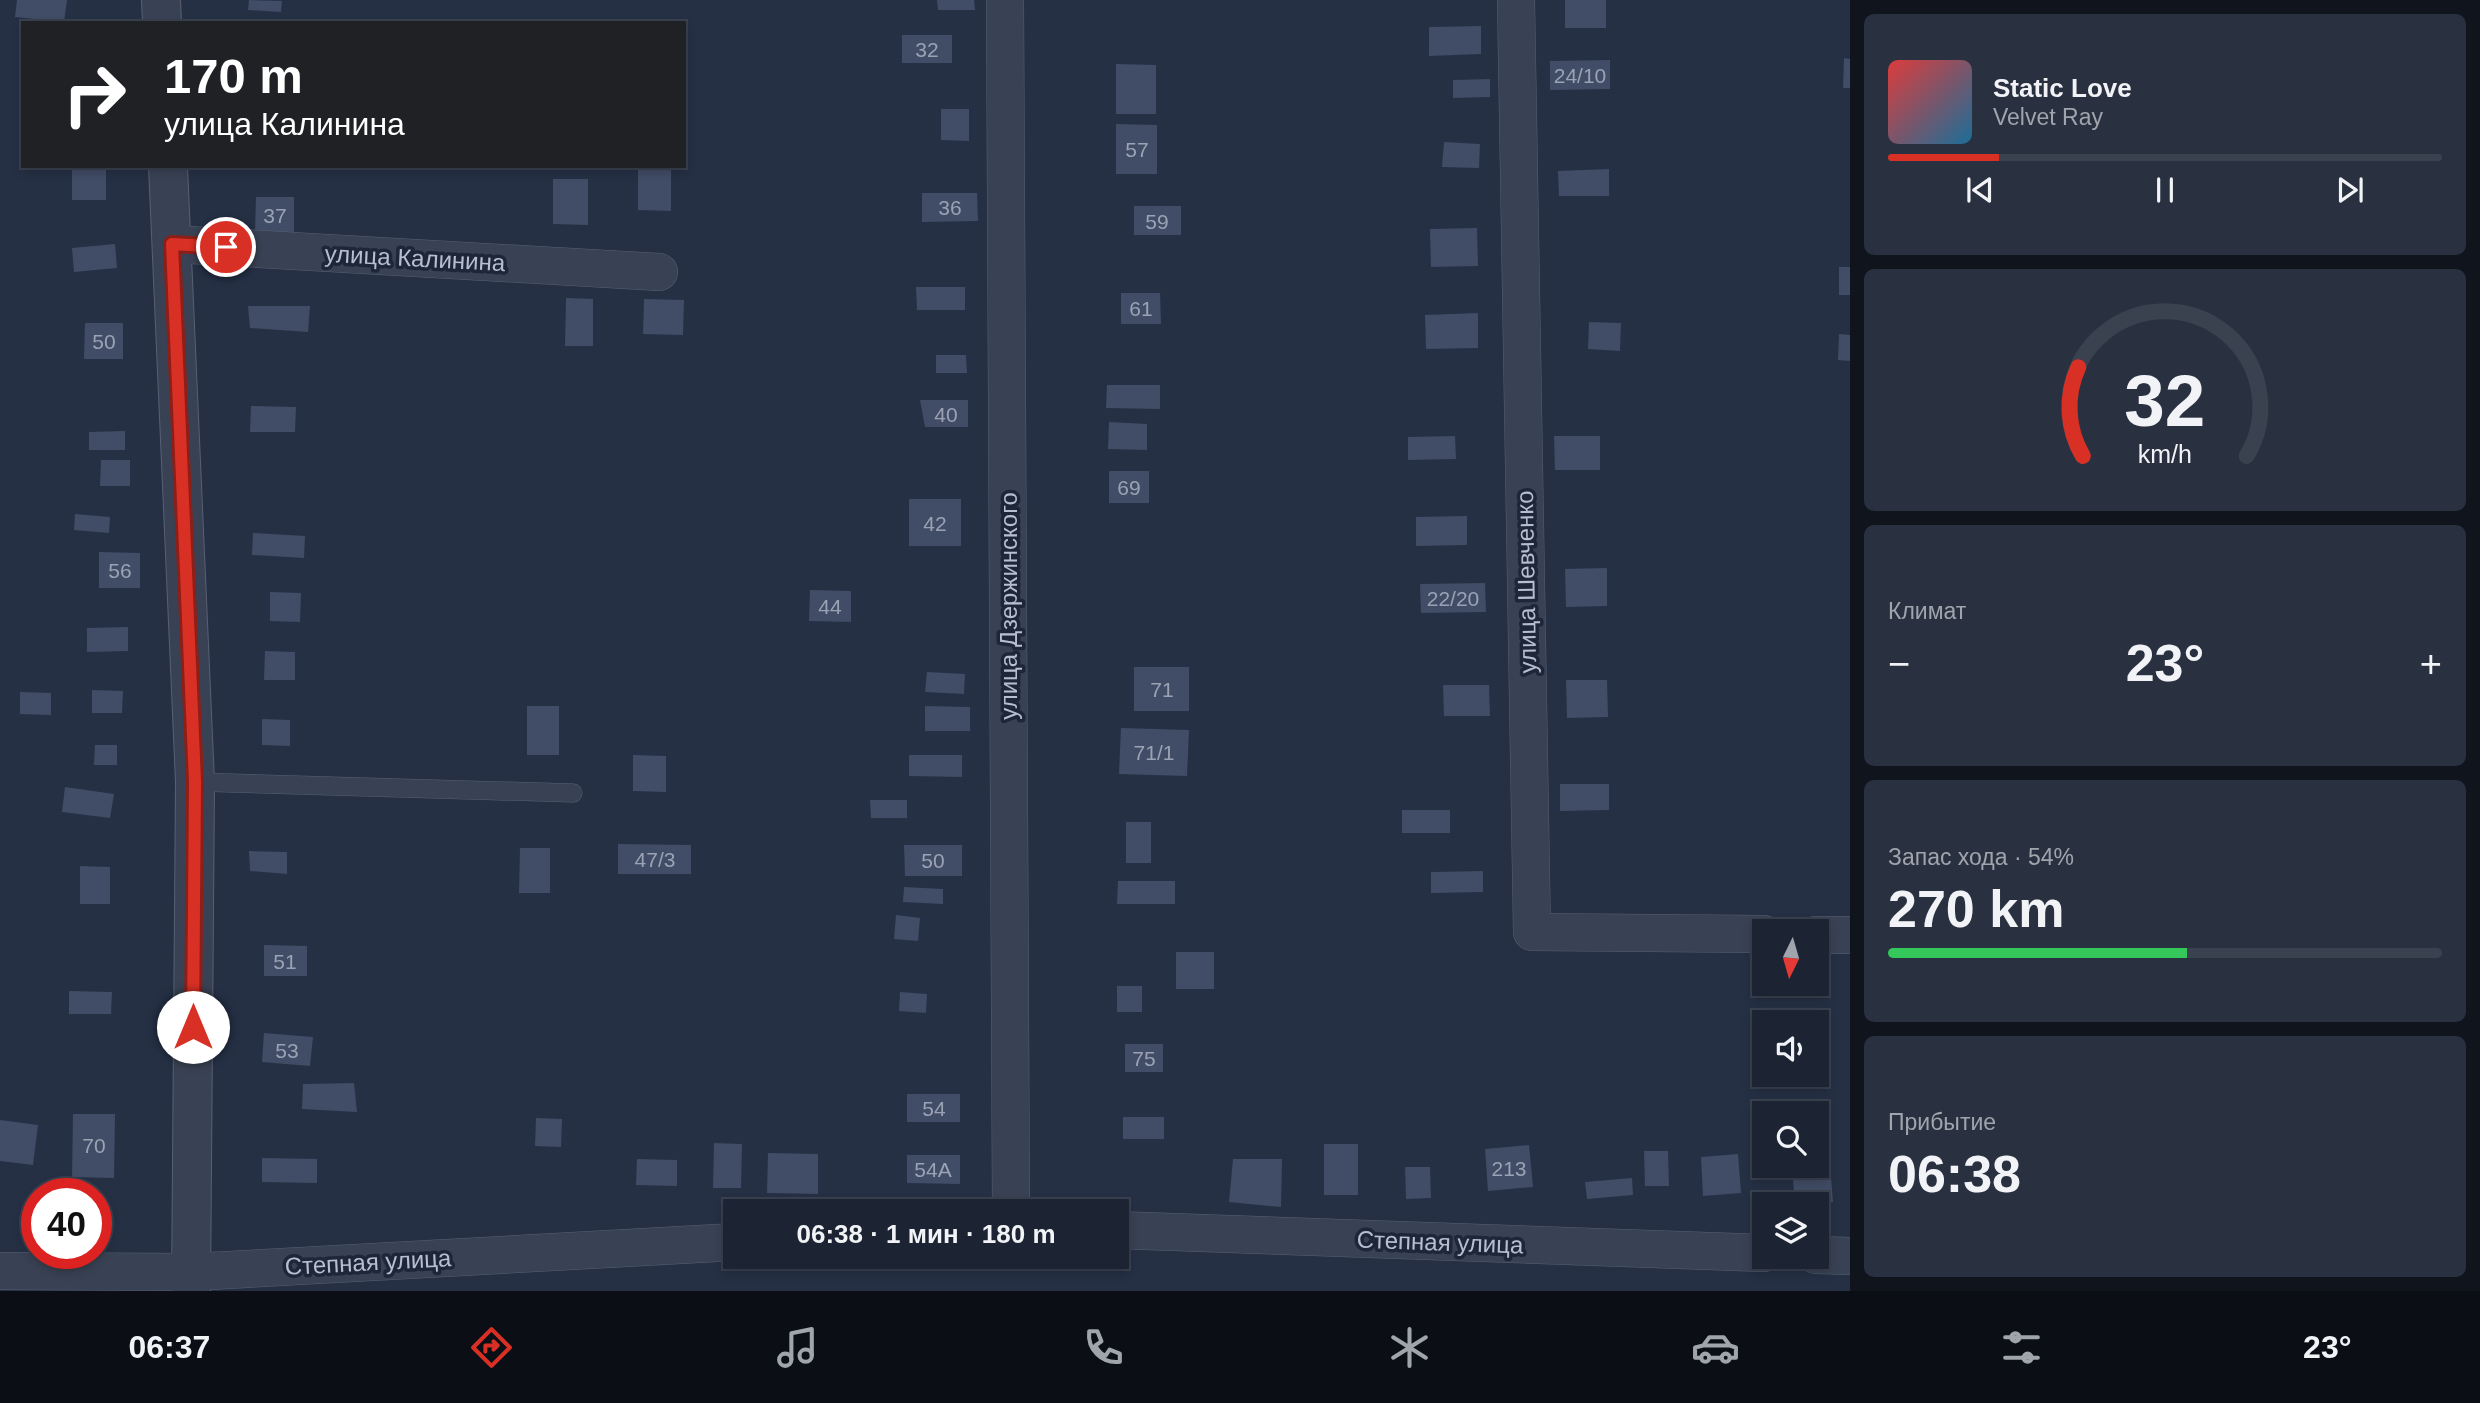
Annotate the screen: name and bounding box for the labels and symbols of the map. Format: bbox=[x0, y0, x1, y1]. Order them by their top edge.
house number: 32 bbox=[915, 38, 939, 61]
house number: 24/10 bbox=[1554, 64, 1606, 87]
house number: 57 bbox=[1125, 138, 1149, 161]
house number: 36 bbox=[938, 196, 962, 219]
house number: 37 bbox=[263, 204, 287, 227]
house number: 59 bbox=[1145, 210, 1169, 233]
pin bbox=[196, 217, 256, 277]
street label: улица Калинина bbox=[324, 240, 507, 276]
house number: 61 bbox=[1129, 297, 1153, 320]
house number: 50 bbox=[92, 330, 116, 353]
house number: 40 bbox=[934, 403, 958, 426]
house number: 69 bbox=[1117, 476, 1141, 499]
street label: улица Шевченко bbox=[1511, 490, 1541, 674]
street label: улица Дзержинского bbox=[995, 492, 1022, 720]
house number: 42 bbox=[923, 512, 947, 535]
house number: 56 bbox=[108, 559, 132, 582]
house number: 22/20 bbox=[1427, 587, 1479, 610]
house number: 44 bbox=[818, 595, 842, 618]
house number: 71 bbox=[1150, 678, 1174, 701]
house number: 71/1 bbox=[1134, 741, 1174, 764]
house number: 47/3 bbox=[635, 848, 675, 871]
house number: 50 bbox=[921, 849, 945, 872]
north arrow bbox=[1752, 919, 1829, 996]
house number: 51 bbox=[273, 950, 297, 973]
position arrow bbox=[156, 990, 230, 1064]
house number: 53 bbox=[275, 1039, 299, 1062]
house number: 75 bbox=[1132, 1047, 1156, 1070]
house number: 54 bbox=[922, 1097, 946, 1120]
house number: 70 bbox=[82, 1134, 106, 1157]
house number: 213 bbox=[1491, 1157, 1527, 1180]
house number: 54А bbox=[914, 1158, 952, 1181]
speed limit sign: 40 bbox=[21, 1178, 112, 1269]
street label: Степная улица bbox=[1356, 1226, 1524, 1258]
street label: Степная улица bbox=[284, 1244, 453, 1280]

